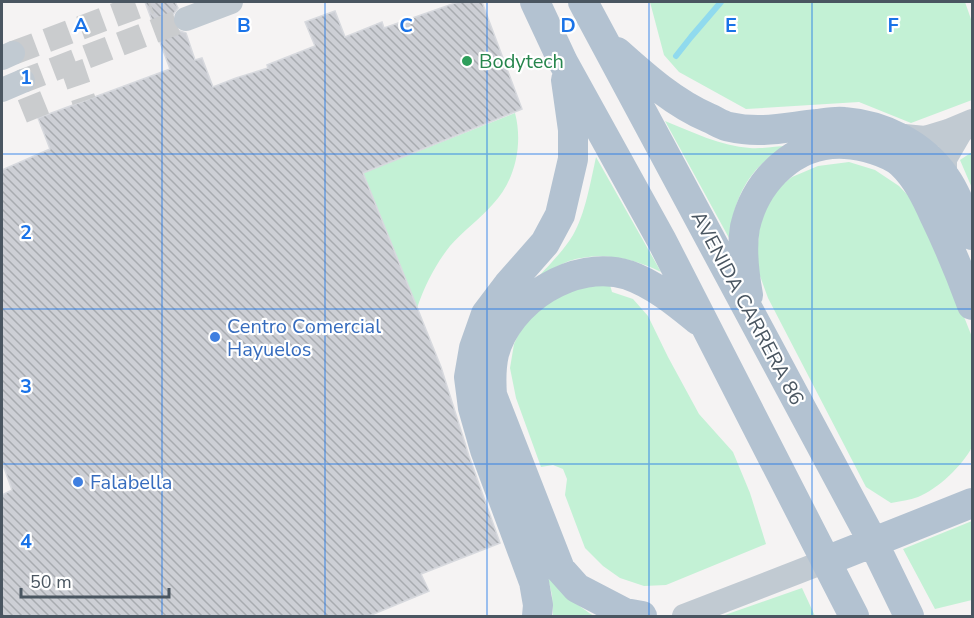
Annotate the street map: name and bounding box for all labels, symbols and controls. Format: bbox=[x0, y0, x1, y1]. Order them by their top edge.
text: A bbox=[74, 12, 89, 39]
text: B bbox=[237, 12, 251, 39]
text: C bbox=[399, 12, 413, 39]
text: D bbox=[560, 12, 576, 39]
text: E bbox=[725, 12, 737, 39]
text: F bbox=[887, 12, 899, 39]
place label: Bodytech bbox=[479, 48, 564, 75]
marker: Bodytech bbox=[460, 54, 474, 68]
text: 1 bbox=[20, 64, 32, 91]
street label: AVENIDA CARRERA 86 bbox=[685, 206, 810, 410]
text: 2 bbox=[20, 219, 32, 246]
place label: Centro Comercial Hayuelos bbox=[227, 313, 381, 363]
marker: Centro Comercial Hayuelos bbox=[208, 330, 222, 344]
text: 3 bbox=[20, 373, 32, 400]
place label: Falabella bbox=[90, 469, 172, 496]
marker: Falabella bbox=[71, 475, 85, 489]
text: 4 bbox=[20, 528, 32, 555]
scale bar bbox=[21, 561, 170, 599]
text: 50 m bbox=[30, 570, 72, 594]

